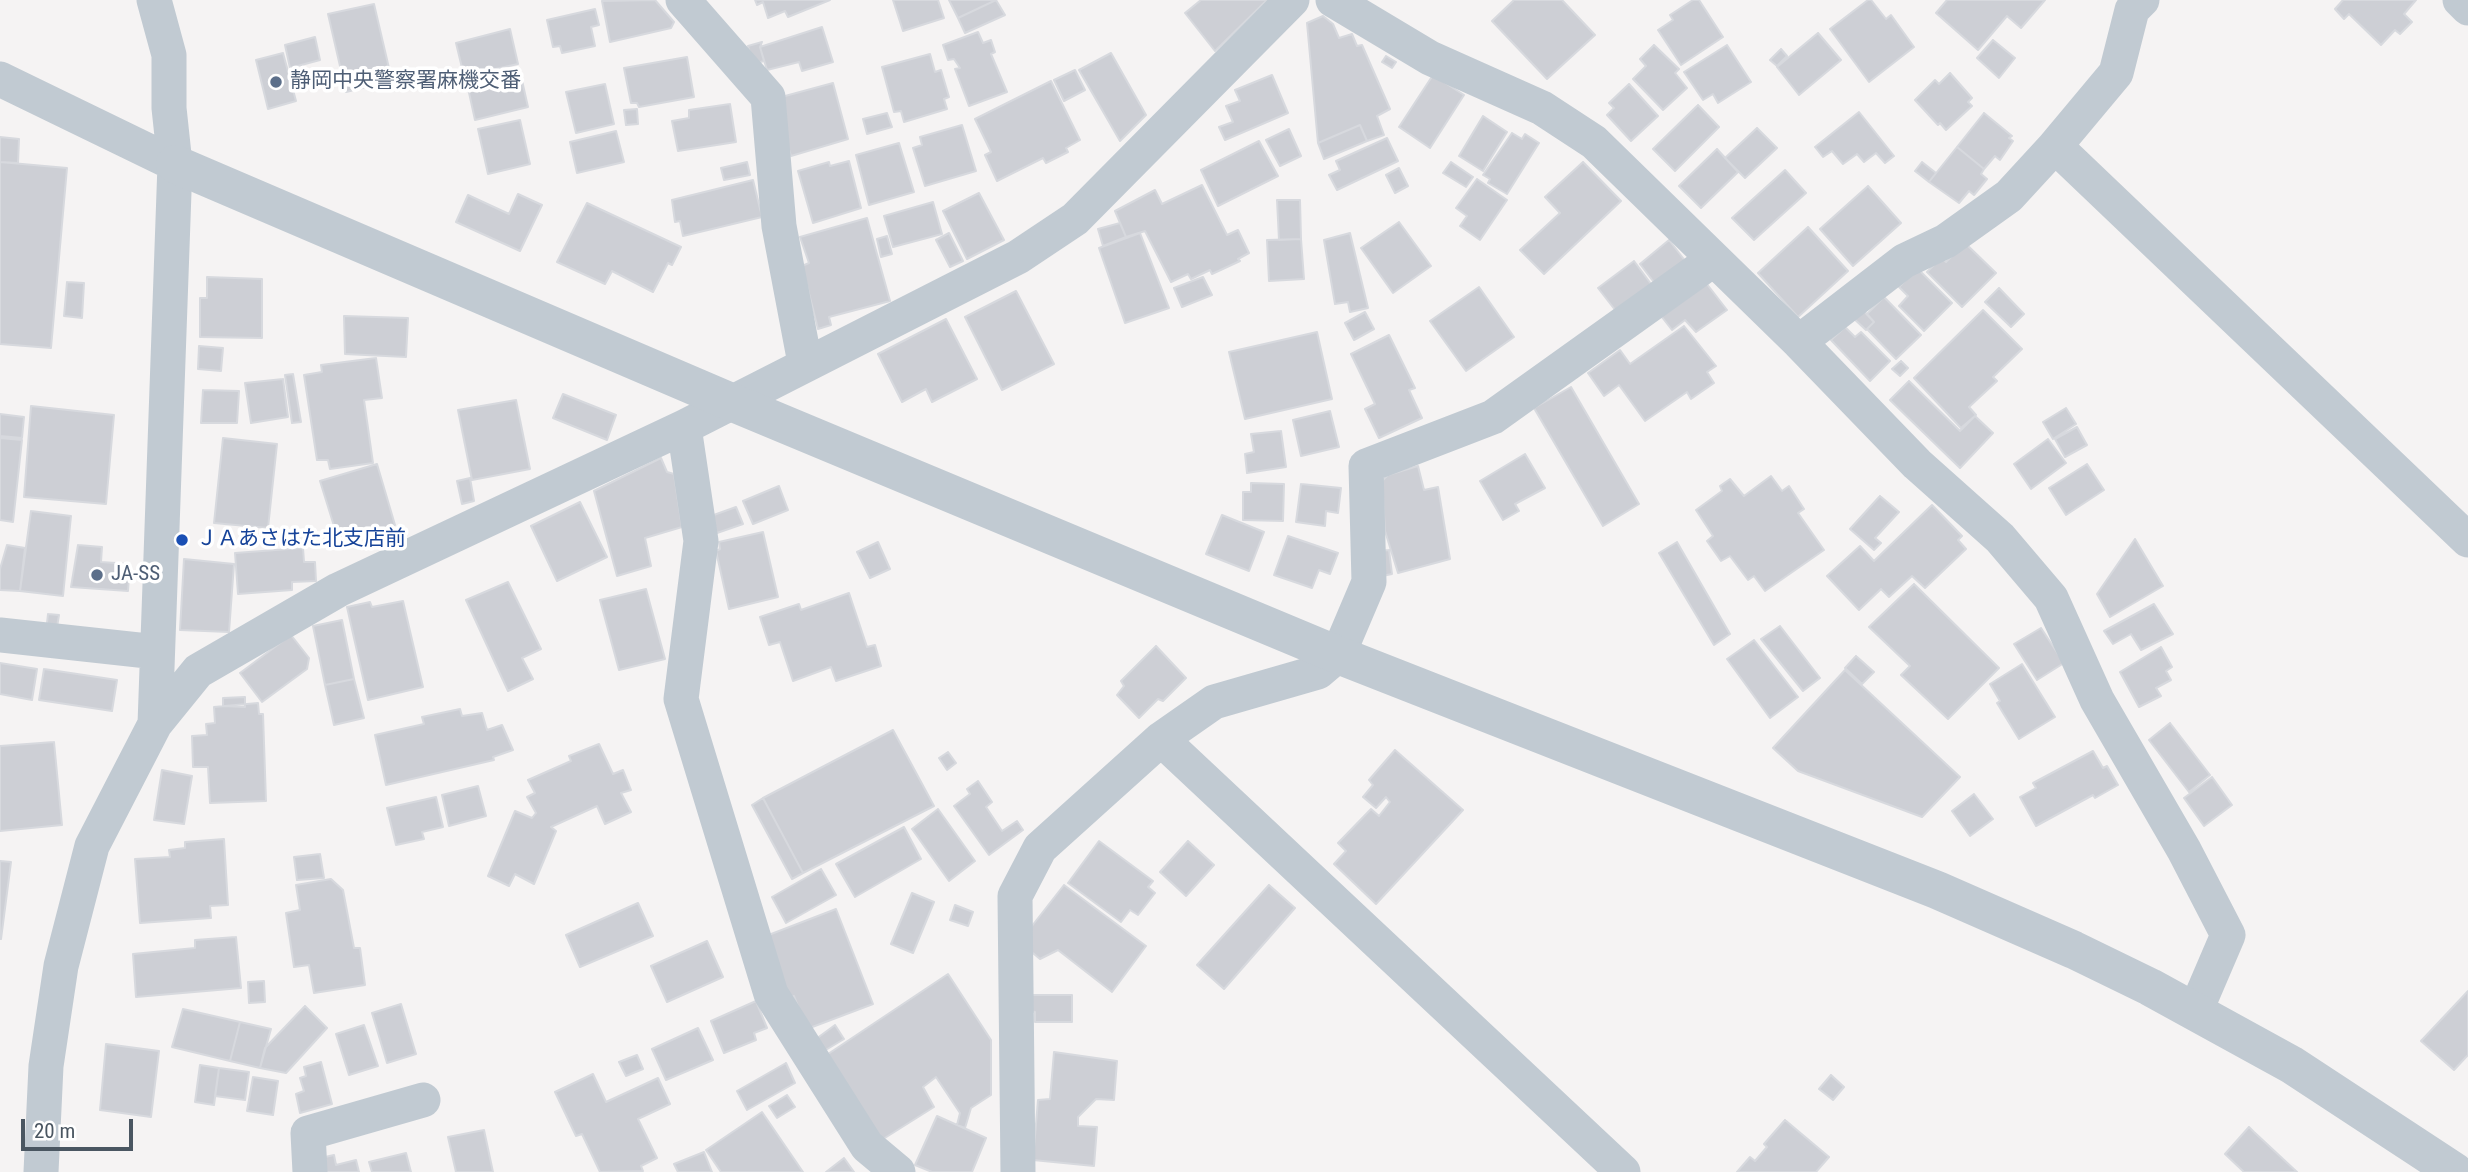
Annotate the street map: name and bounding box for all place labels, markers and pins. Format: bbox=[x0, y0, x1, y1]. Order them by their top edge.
place label: 静岡中央警察署麻機交番 bbox=[290, 69, 521, 95]
marker: 静岡中央警察署麻機交番 bbox=[268, 74, 284, 90]
place label: ＪＡあさはた北支店前 bbox=[196, 527, 406, 553]
marker: ＪＡあさはた北支店前 bbox=[174, 532, 190, 548]
place label: JA-SS bbox=[111, 562, 160, 588]
marker: JA-SS bbox=[89, 567, 105, 583]

